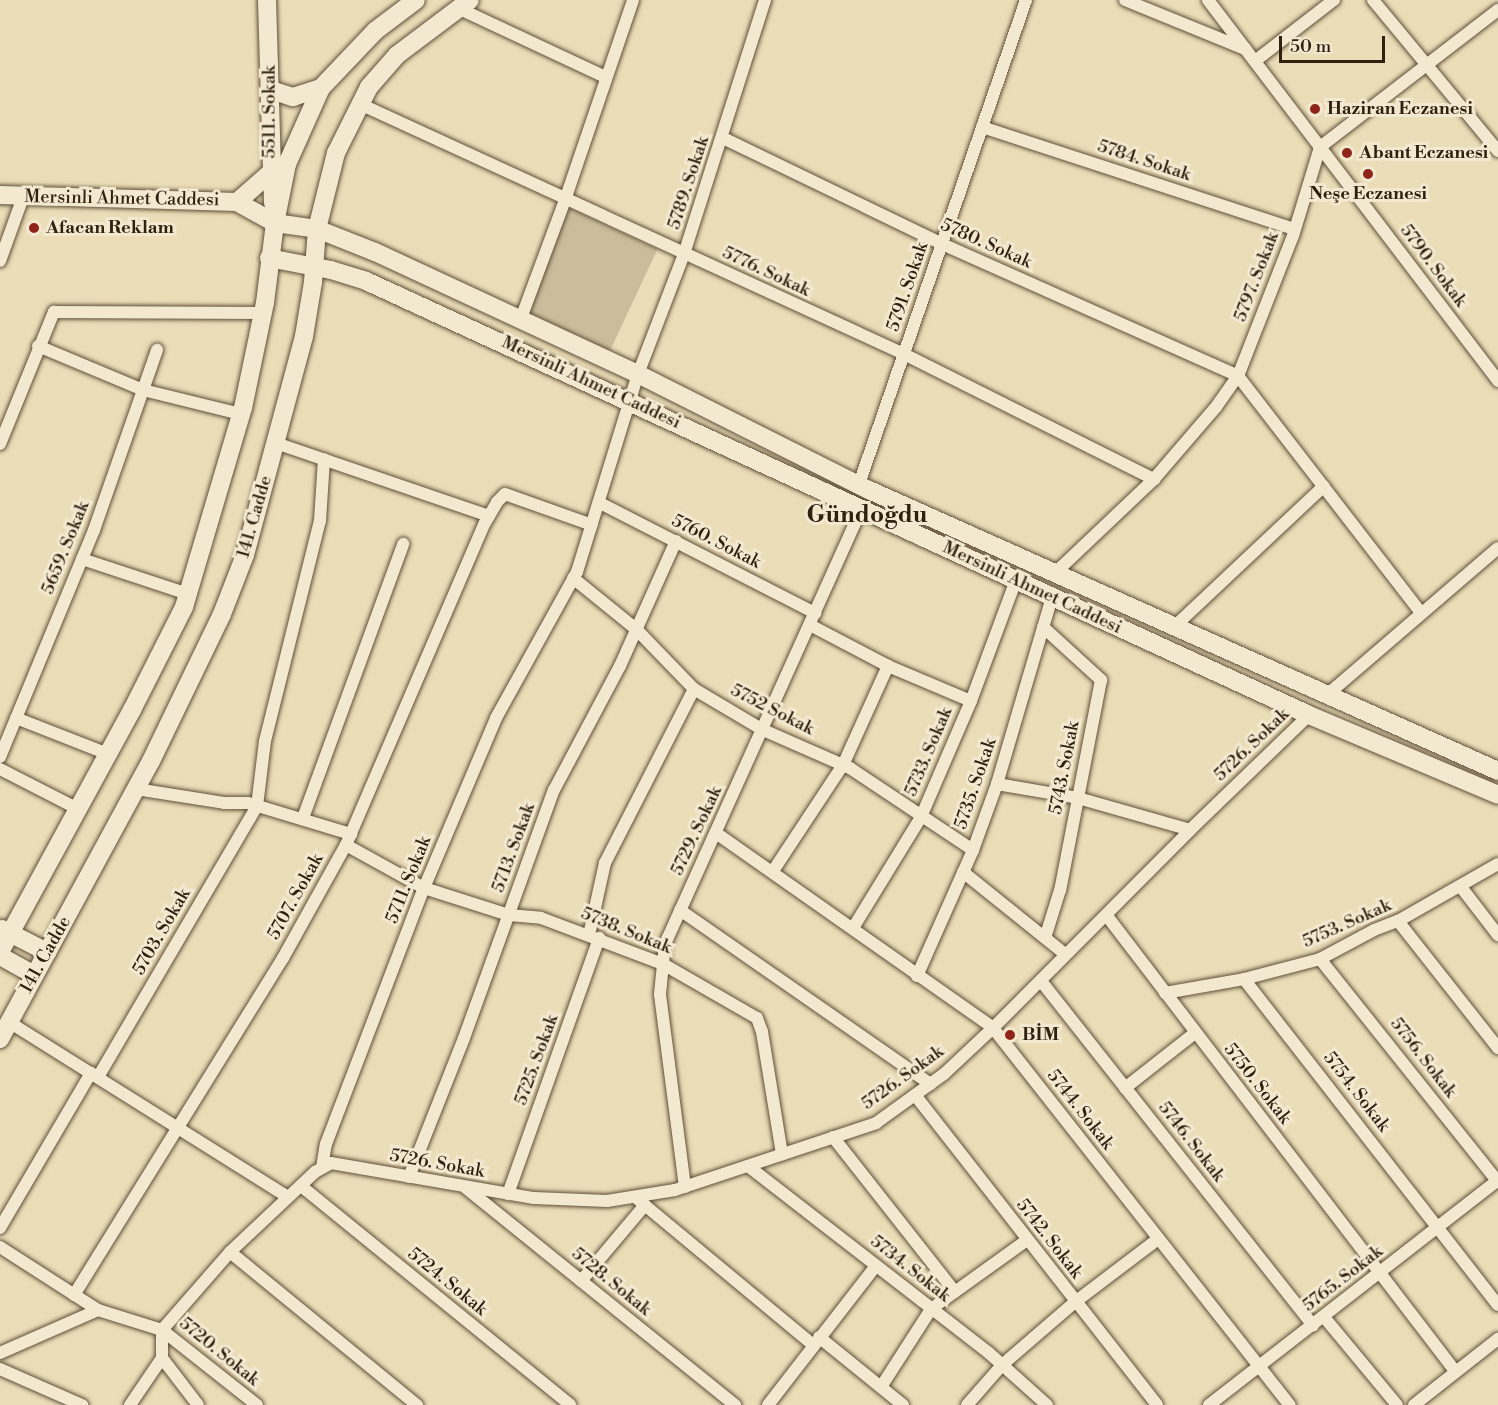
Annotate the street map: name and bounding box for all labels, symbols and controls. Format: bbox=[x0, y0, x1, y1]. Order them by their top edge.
scale bar bbox=[1282, 24, 1388, 62]
text: 50 m bbox=[1290, 35, 1331, 58]
street label: 5511. Sokak bbox=[259, 66, 281, 158]
place label: Haziran Eczanesi bbox=[1327, 98, 1473, 120]
marker: Haziran Eczanesi bbox=[1308, 102, 1322, 116]
street label: 5789. Sokak bbox=[664, 134, 714, 232]
street label: 5784. Sokak bbox=[1095, 136, 1193, 186]
place label: Abant Eczanesi bbox=[1359, 142, 1488, 164]
marker: Abant Eczanesi bbox=[1340, 146, 1354, 160]
marker: Neşe Eczanesi bbox=[1361, 167, 1375, 181]
place label: Neşe Eczanesi bbox=[1309, 183, 1427, 205]
street label: Mersinli Ahmet Caddesi bbox=[24, 186, 220, 212]
street label: 5780. Sokak bbox=[937, 214, 1035, 274]
place label: Afacan Reklam bbox=[46, 217, 174, 239]
marker: Afacan Reklam bbox=[27, 221, 41, 235]
street label: 5790. Sokak bbox=[1395, 221, 1471, 311]
street label: 5797. Sokak bbox=[1230, 229, 1284, 325]
street label: 5791. Sokak bbox=[883, 239, 933, 335]
street label: 5776. Sokak bbox=[719, 242, 813, 302]
street label: Mersinli Ahmet Caddesi bbox=[498, 332, 684, 434]
street label: 141. Cadde bbox=[233, 473, 277, 561]
street label: 5659. Sokak bbox=[38, 498, 94, 598]
district label: Gündoğdu bbox=[806, 502, 928, 530]
street label: 5760. Sokak bbox=[668, 510, 764, 574]
street label: Mersinli Ahmet Caddesi bbox=[939, 537, 1125, 639]
street label: 5752 Sokak bbox=[727, 680, 817, 740]
street label: 5733. Sokak bbox=[901, 704, 957, 800]
street label: 5726. Sokak bbox=[1210, 704, 1294, 786]
street label: 5743. Sokak bbox=[1045, 719, 1085, 817]
street label: 5735. Sokak bbox=[950, 736, 1002, 832]
street label: 5729. Sokak bbox=[667, 783, 727, 879]
street label: 5713. Sokak bbox=[488, 800, 540, 896]
street label: 5711. Sokak bbox=[382, 833, 436, 927]
street label: 5707. Sokak bbox=[264, 850, 328, 944]
street label: 5703. Sokak bbox=[129, 885, 195, 979]
street label: 5753. Sokak bbox=[1299, 895, 1395, 953]
street label: 5738. Sokak bbox=[578, 903, 674, 959]
street label: 141. Cadde bbox=[16, 913, 76, 997]
street label: 5725. Sokak bbox=[511, 1012, 563, 1108]
street label: 5756. Sokak bbox=[1385, 1014, 1461, 1102]
place label: BİM bbox=[1022, 1024, 1059, 1046]
marker: BİM bbox=[1003, 1028, 1017, 1042]
street label: 5750. Sokak bbox=[1219, 1039, 1295, 1129]
street label: 5726. Sokak bbox=[858, 1041, 948, 1115]
street label: 5754. Sokak bbox=[1318, 1048, 1394, 1136]
street label: 5744. Sokak bbox=[1042, 1066, 1118, 1154]
street label: 5746. Sokak bbox=[1153, 1098, 1229, 1186]
street label: 5726. Sokak bbox=[388, 1145, 486, 1183]
street label: 5742. Sokak bbox=[1011, 1195, 1087, 1283]
street label: 5734. Sokak bbox=[866, 1231, 954, 1307]
street label: 5765. Sokak bbox=[1299, 1241, 1387, 1317]
street label: 5724. Sokak bbox=[403, 1243, 491, 1321]
street label: 5728. Sokak bbox=[567, 1243, 655, 1321]
street label: 5720. Sokak bbox=[175, 1313, 263, 1391]

